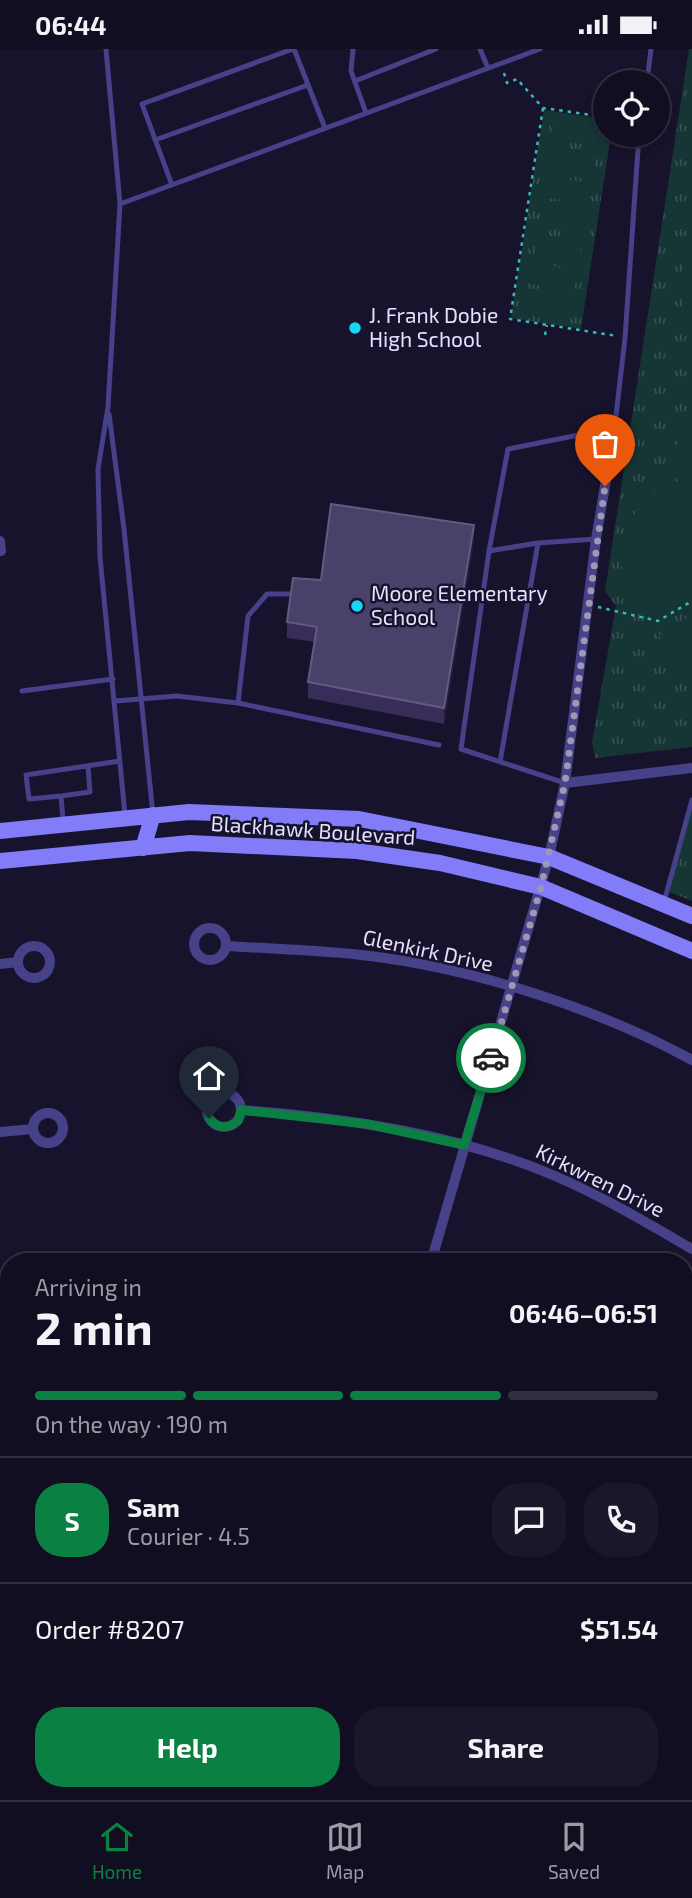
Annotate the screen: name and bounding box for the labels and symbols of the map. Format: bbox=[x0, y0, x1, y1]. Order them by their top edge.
place label: J. Frank Dobie High School bbox=[369, 302, 498, 351]
marker: J. Frank Dobie High School bbox=[347, 320, 363, 336]
pin bbox=[575, 414, 635, 486]
place label: Moore Elementary School bbox=[371, 580, 548, 629]
marker: Moore Elementary School bbox=[349, 598, 365, 614]
street label: Blackhawk Boulevard bbox=[210, 810, 416, 849]
street label: Glenkirk Drive bbox=[361, 924, 496, 976]
courier bbox=[456, 1023, 526, 1093]
pin bbox=[179, 1046, 239, 1118]
street label: Kirkwren Drive bbox=[532, 1138, 669, 1222]

